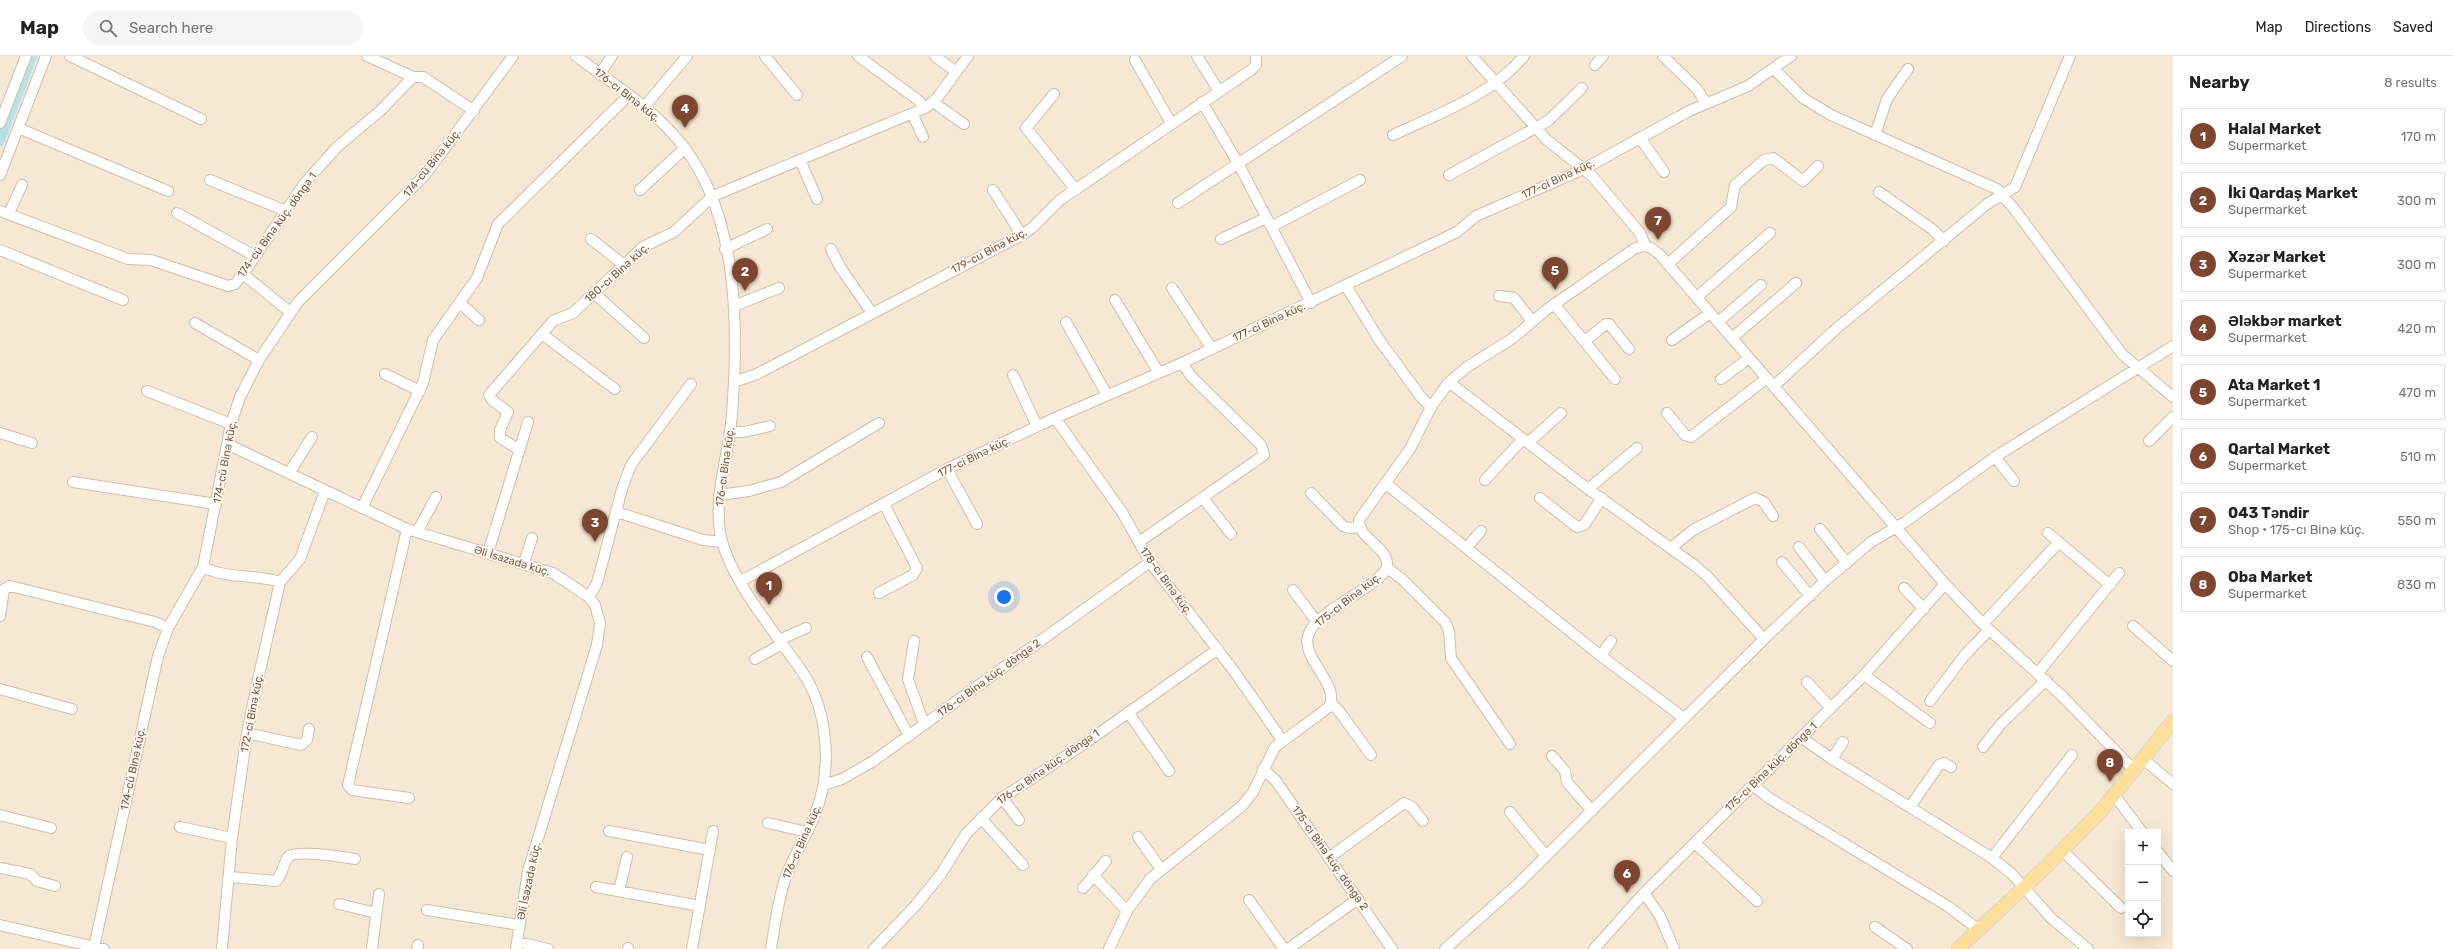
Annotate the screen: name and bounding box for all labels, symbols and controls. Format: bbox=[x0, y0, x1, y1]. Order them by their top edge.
search box bbox=[83, 10, 363, 46]
text: Map bbox=[20, 16, 59, 39]
icon: search bbox=[97, 17, 119, 39]
text: Search here bbox=[129, 19, 213, 37]
text: Map bbox=[2256, 19, 2283, 36]
text: Directions bbox=[2305, 19, 2371, 36]
text: Saved bbox=[2393, 19, 2433, 36]
street label: 176-cı Binə küç. bbox=[591, 65, 663, 125]
text: Nearby bbox=[2189, 72, 2250, 92]
text: 8 results bbox=[2384, 75, 2437, 90]
pin: 4 bbox=[672, 95, 698, 128]
text: Halal Market bbox=[2228, 120, 2321, 138]
street label: 174-cü Binə küç. bbox=[400, 126, 464, 200]
text: 1 bbox=[2200, 129, 2206, 144]
text: 170 m bbox=[2401, 129, 2436, 144]
text: Supermarket bbox=[2228, 138, 2306, 153]
street label: 177-ci Binə küç. bbox=[1519, 156, 1597, 202]
street label: 174-cü Binə küç. döngə 1 bbox=[235, 170, 319, 280]
text: İki Qardaş Market bbox=[2228, 184, 2358, 202]
text: 2 bbox=[2199, 193, 2207, 208]
text: 300 m bbox=[2397, 193, 2436, 208]
text: Supermarket bbox=[2228, 202, 2306, 217]
pin: 7 bbox=[1645, 207, 1671, 240]
street label: 179-cu Binə küç. bbox=[949, 225, 1029, 276]
street label: 180-cı Binə küç. bbox=[582, 241, 652, 305]
text: Xəzər Market bbox=[2228, 248, 2325, 266]
pin: 5 bbox=[1542, 257, 1568, 290]
text: 3 bbox=[2199, 257, 2207, 272]
text: 300 m bbox=[2397, 257, 2436, 272]
pin: 2 bbox=[732, 258, 758, 291]
text: Supermarket bbox=[2228, 266, 2306, 281]
street label: 177-ci Binə küç. bbox=[1230, 299, 1308, 345]
text: Ələkbər market bbox=[2228, 312, 2342, 330]
text: 4 bbox=[2199, 321, 2207, 336]
text: 420 m bbox=[2397, 321, 2436, 336]
text: Supermarket bbox=[2228, 330, 2306, 345]
text: Ata Market 1 bbox=[2228, 376, 2320, 394]
text: 5 bbox=[2199, 385, 2207, 400]
text: 470 m bbox=[2398, 385, 2436, 400]
text: Supermarket bbox=[2228, 394, 2306, 409]
street label: 174-cü Binə küç. bbox=[211, 419, 239, 505]
street label: 176-cı Binə küç. bbox=[713, 426, 737, 508]
street label: 177-ci Binə küç. bbox=[936, 434, 1013, 480]
text: Qartal Market bbox=[2228, 440, 2330, 458]
text: 6 bbox=[2199, 449, 2207, 464]
text: 510 m bbox=[2400, 449, 2436, 464]
text: Supermarket bbox=[2228, 458, 2306, 473]
text: 043 Təndir bbox=[2228, 504, 2309, 522]
pin: 3 bbox=[582, 509, 608, 542]
text: 7 bbox=[2199, 513, 2207, 528]
text: 550 m bbox=[2398, 513, 2436, 528]
text: Shop · 175-cı Binə küç. bbox=[2228, 522, 2365, 537]
street label: Əli İsazadə küç. bbox=[472, 542, 552, 579]
street label: 178-cı Binə küç. bbox=[1137, 545, 1195, 618]
text: Oba Market bbox=[2228, 568, 2313, 586]
street label: 175-cı Binə küç. bbox=[1312, 570, 1384, 630]
pin: 1 bbox=[756, 572, 782, 605]
text: 8 bbox=[2199, 577, 2207, 592]
text: 830 m bbox=[2397, 577, 2436, 592]
text: Supermarket bbox=[2228, 586, 2306, 601]
your location bbox=[994, 587, 1014, 607]
street label: 176-cı Binə küç. döngə 2 bbox=[935, 636, 1043, 720]
street label: 172-ci Binə küç. bbox=[238, 672, 266, 753]
street label: 175-cı Binə küç. döngə 1 bbox=[1722, 720, 1820, 814]
street label: 174-cü Binə küç. bbox=[118, 726, 148, 812]
street label: 176-cı Binə küç. döngə 1 bbox=[994, 727, 1102, 807]
pin: 8 bbox=[2097, 749, 2123, 782]
street label: 176-cı Binə küç. bbox=[780, 803, 824, 881]
street label: 175-cı Binə küç. döngə 2 bbox=[1289, 803, 1371, 913]
map controls bbox=[2125, 829, 2161, 937]
button: + bbox=[2125, 829, 2161, 865]
street label: Əli İsazadə küç. bbox=[513, 841, 544, 921]
pin: 6 bbox=[1614, 860, 1640, 893]
button: − bbox=[2125, 865, 2161, 901]
button: locate bbox=[2125, 901, 2161, 937]

